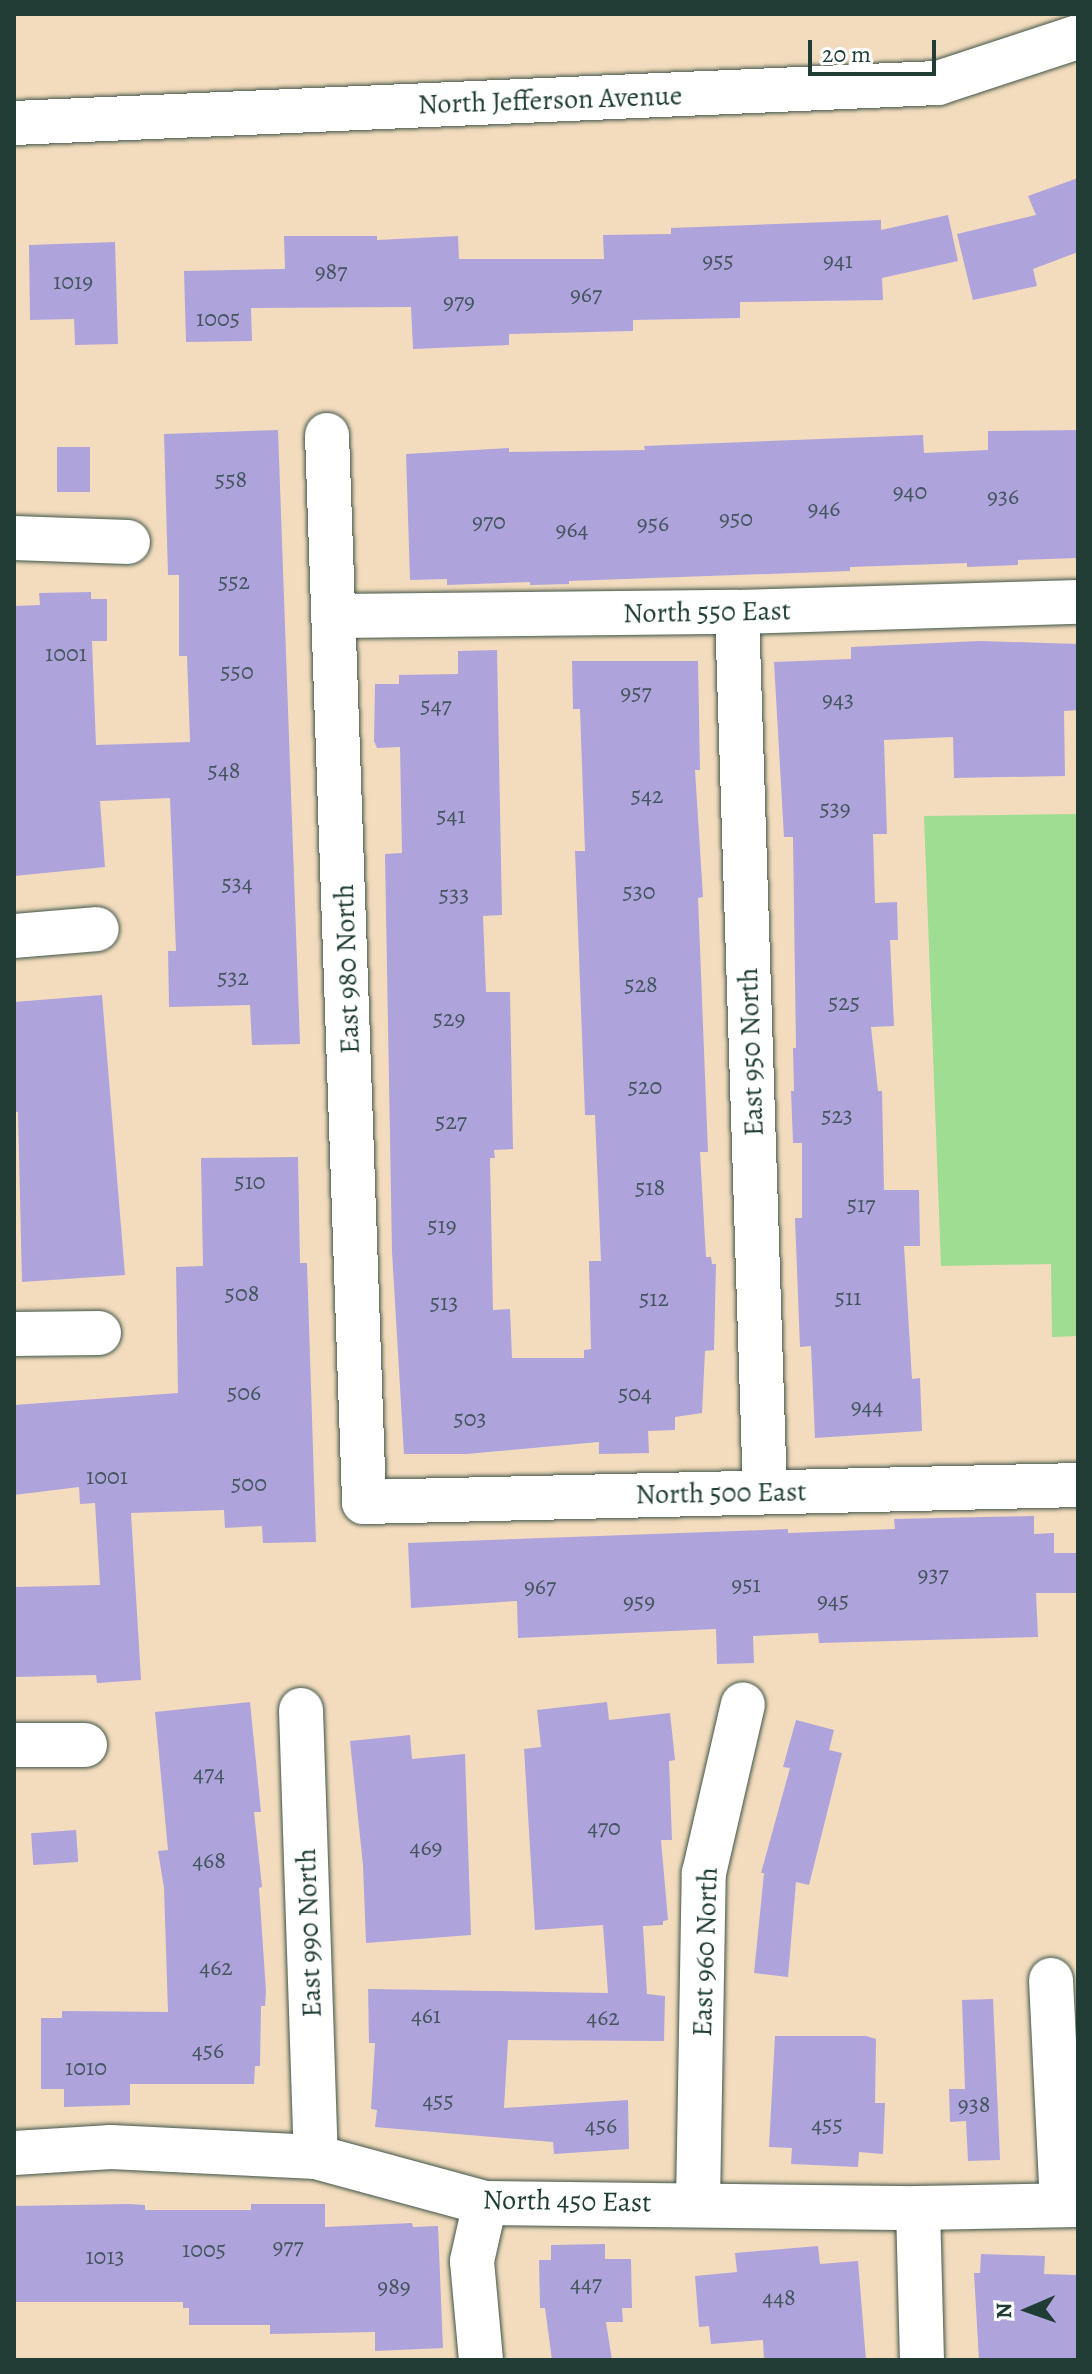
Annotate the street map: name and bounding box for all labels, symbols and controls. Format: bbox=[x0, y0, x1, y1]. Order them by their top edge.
scale bar bbox=[812, 24, 940, 74]
text: 20 m bbox=[822, 38, 871, 70]
street label: North Jefferson Avenue bbox=[417, 79, 683, 121]
house number: 955 bbox=[702, 247, 734, 275]
house number: 941 bbox=[823, 247, 853, 275]
house number: 987 bbox=[315, 258, 347, 286]
house number: 1019 bbox=[53, 268, 93, 296]
house number: 967 bbox=[570, 281, 602, 309]
house number: 979 bbox=[443, 288, 475, 316]
house number: 1005 bbox=[196, 305, 240, 333]
house number: 558 bbox=[215, 466, 247, 494]
house number: 940 bbox=[893, 478, 927, 506]
house number: 936 bbox=[987, 483, 1019, 511]
house number: 946 bbox=[808, 495, 840, 523]
house number: 950 bbox=[719, 505, 753, 533]
house number: 970 bbox=[472, 508, 506, 536]
house number: 956 bbox=[637, 510, 669, 538]
house number: 964 bbox=[556, 516, 588, 544]
house number: 552 bbox=[218, 568, 250, 596]
street label: North 550 East bbox=[623, 594, 791, 630]
house number: 1001 bbox=[45, 640, 87, 668]
house number: 550 bbox=[220, 658, 254, 686]
house number: 957 bbox=[620, 679, 652, 707]
house number: 943 bbox=[822, 686, 854, 714]
house number: 547 bbox=[420, 692, 452, 720]
house number: 548 bbox=[208, 757, 240, 785]
house number: 542 bbox=[631, 782, 663, 810]
house number: 539 bbox=[819, 795, 851, 823]
house number: 541 bbox=[436, 802, 466, 830]
house number: 534 bbox=[221, 870, 253, 898]
house number: 530 bbox=[622, 878, 656, 906]
house number: 533 bbox=[439, 881, 469, 909]
street label: East 980 North bbox=[327, 883, 367, 1055]
house number: 532 bbox=[217, 964, 249, 992]
street label: East 950 North bbox=[731, 967, 771, 1137]
house number: 528 bbox=[624, 971, 658, 999]
house number: 525 bbox=[828, 989, 860, 1017]
house number: 529 bbox=[433, 1005, 465, 1033]
house number: 520 bbox=[628, 1073, 662, 1101]
house number: 523 bbox=[821, 1102, 853, 1130]
house number: 527 bbox=[435, 1108, 467, 1136]
house number: 510 bbox=[234, 1168, 266, 1196]
house number: 518 bbox=[635, 1174, 665, 1202]
house number: 517 bbox=[847, 1191, 875, 1219]
house number: 519 bbox=[427, 1212, 457, 1240]
house number: 508 bbox=[225, 1280, 259, 1308]
house number: 511 bbox=[835, 1284, 861, 1312]
house number: 512 bbox=[639, 1285, 669, 1313]
house number: 513 bbox=[430, 1289, 458, 1317]
house number: 506 bbox=[227, 1379, 261, 1407]
house number: 504 bbox=[618, 1380, 652, 1408]
house number: 944 bbox=[851, 1393, 883, 1421]
house number: 503 bbox=[453, 1405, 487, 1433]
house number: 1001 bbox=[86, 1463, 128, 1491]
house number: 500 bbox=[231, 1470, 267, 1498]
street label: North 500 East bbox=[635, 1475, 807, 1511]
house number: 937 bbox=[918, 1561, 948, 1589]
house number: 951 bbox=[731, 1571, 761, 1599]
house number: 967 bbox=[524, 1573, 556, 1601]
house number: 945 bbox=[817, 1587, 849, 1615]
house number: 959 bbox=[623, 1588, 655, 1616]
house number: 474 bbox=[193, 1760, 225, 1788]
house number: 470 bbox=[587, 1814, 621, 1842]
house number: 469 bbox=[410, 1834, 442, 1862]
house number: 468 bbox=[192, 1847, 226, 1875]
street label: East 990 North bbox=[289, 1848, 329, 2018]
street label: East 960 North bbox=[685, 1867, 725, 2037]
house number: 462 bbox=[199, 1954, 233, 1982]
house number: 461 bbox=[411, 2002, 441, 2030]
house number: 462 bbox=[586, 2004, 620, 2032]
house number: 456 bbox=[192, 2037, 224, 2065]
house number: 1010 bbox=[65, 2054, 107, 2082]
house number: 455 bbox=[422, 2087, 454, 2115]
house number: 938 bbox=[958, 2091, 990, 2119]
house number: 455 bbox=[811, 2111, 843, 2139]
house number: 456 bbox=[585, 2112, 617, 2140]
street label: North 450 East bbox=[482, 2183, 652, 2219]
house number: 977 bbox=[272, 2233, 304, 2261]
house number: 1005 bbox=[182, 2236, 226, 2264]
house number: 1013 bbox=[85, 2243, 125, 2271]
house number: 447 bbox=[570, 2270, 602, 2298]
north arrow bbox=[988, 2270, 1068, 2350]
house number: 989 bbox=[377, 2273, 411, 2301]
house number: 448 bbox=[762, 2284, 796, 2312]
text: N bbox=[989, 2302, 1019, 2319]

